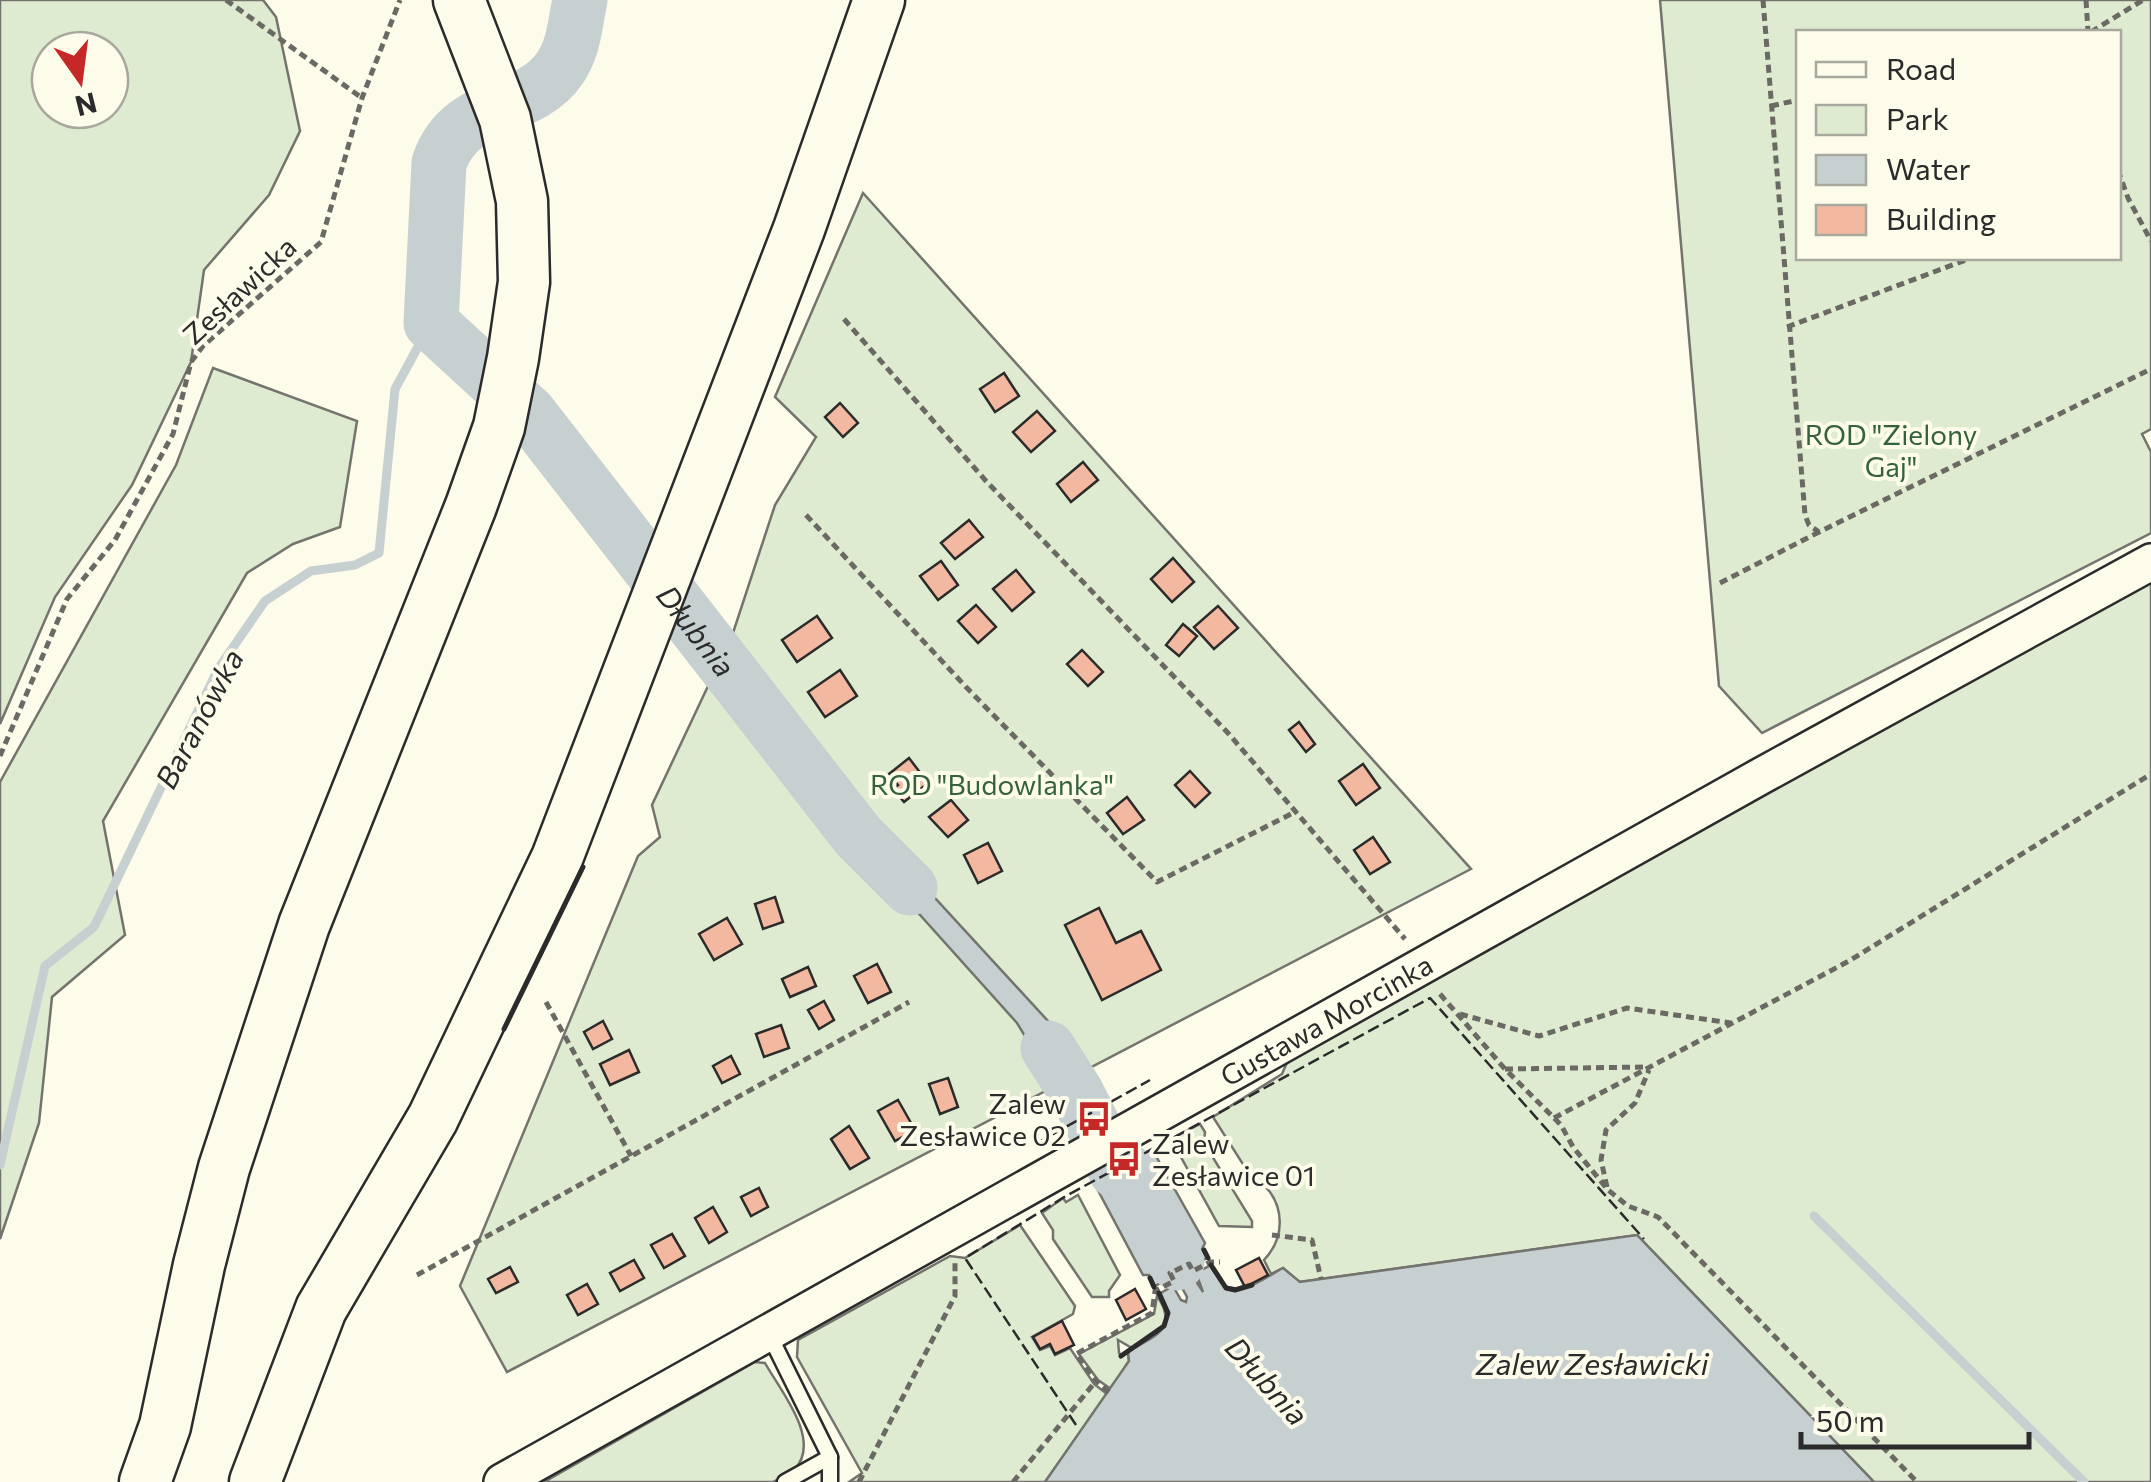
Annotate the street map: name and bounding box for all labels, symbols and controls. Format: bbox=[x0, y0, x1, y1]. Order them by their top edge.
north arrow bbox=[30, 30, 130, 130]
legend bbox=[1796, 30, 2121, 260]
text: Road bbox=[1886, 49, 1956, 86]
text: N bbox=[72, 86, 101, 124]
text: Park bbox=[1886, 99, 1949, 136]
text: Water bbox=[1886, 149, 1971, 186]
text: Building bbox=[1886, 199, 1996, 236]
street label: Zesławicka bbox=[175, 229, 303, 351]
park label: ROD "Zielony Gaj" bbox=[1805, 417, 1977, 483]
water label: Dłubnia bbox=[650, 577, 745, 683]
water label: Baranówka bbox=[146, 642, 250, 794]
park label: ROD "Budowlanka" bbox=[870, 767, 1114, 801]
street label: Gustawa Morcinka bbox=[1214, 947, 1438, 1093]
place label: Zalew Zesławice 02 bbox=[900, 1086, 1066, 1152]
bus stop icon: Zalew Zesławice 02 bbox=[1075, 1100, 1113, 1138]
place label: Zalew Zesławice 01 bbox=[1152, 1126, 1315, 1192]
bus stop icon: Zalew Zesławice 01 bbox=[1105, 1140, 1143, 1178]
water label: Dłubnia bbox=[1219, 1328, 1317, 1432]
water label: Zalew Zesławicki bbox=[1475, 1344, 1710, 1381]
scale bar bbox=[1801, 1387, 2028, 1449]
text: 50 m bbox=[1816, 1401, 1885, 1438]

